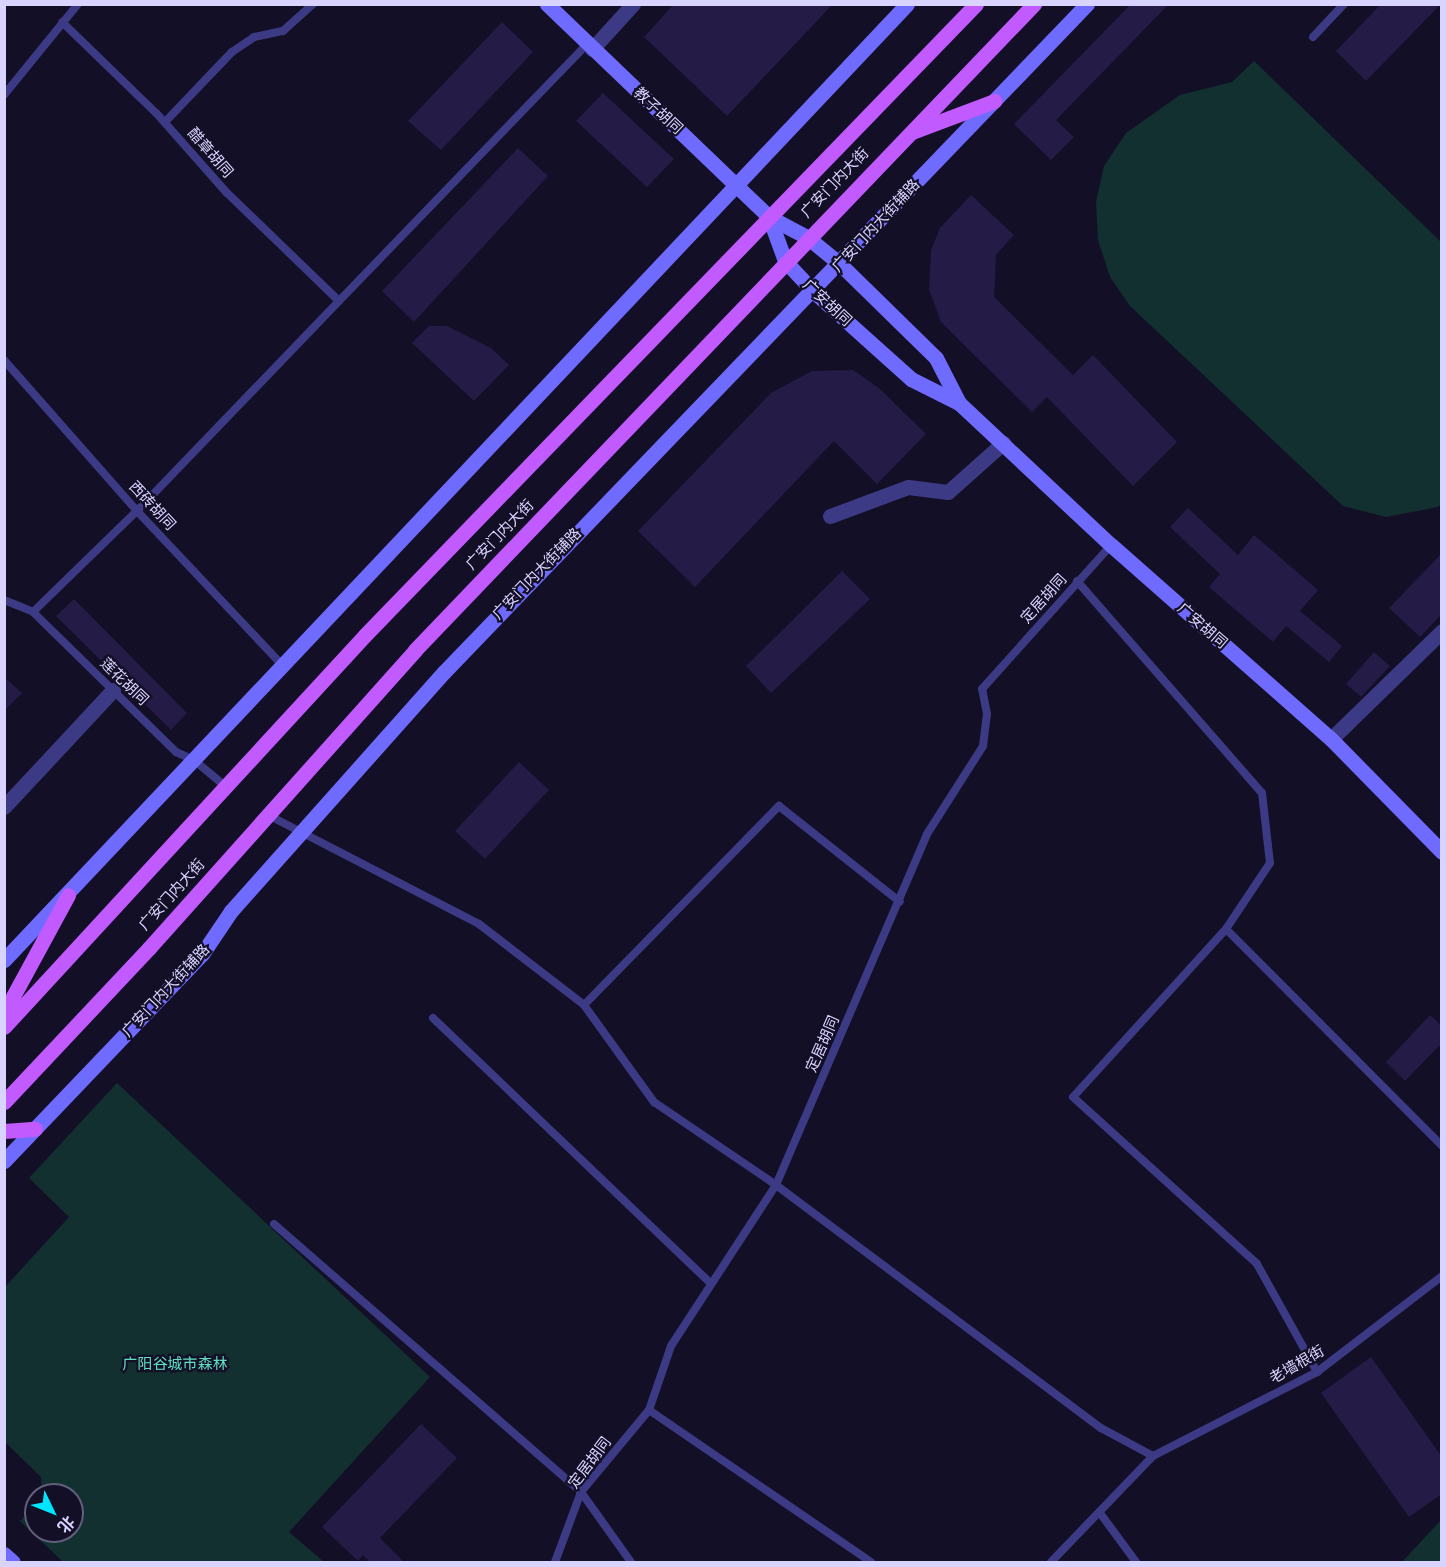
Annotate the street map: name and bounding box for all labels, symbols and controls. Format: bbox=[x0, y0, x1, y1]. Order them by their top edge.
street label: 教子胡同 bbox=[630, 84, 686, 138]
street label: 醋章胡同 bbox=[184, 124, 236, 182]
street label: 广安门内大街 bbox=[797, 144, 873, 222]
street label: 广安门内大街辅路 bbox=[828, 176, 924, 276]
street label: 广安胡同 bbox=[799, 276, 855, 330]
street label: 西砖胡同 bbox=[125, 478, 179, 534]
street label: 广安门内大街 bbox=[462, 496, 538, 574]
street label: 广安门内大街辅路 bbox=[489, 525, 585, 623]
street label: 定居胡同 bbox=[1017, 571, 1071, 627]
street label: 广安胡同 bbox=[1173, 600, 1231, 652]
street label: 莲花胡同 bbox=[96, 655, 152, 709]
street label: 广安门内大街 bbox=[135, 856, 209, 934]
street label: 广安门内大街辅路 bbox=[118, 941, 214, 1041]
street label: 定居胡同 bbox=[803, 1013, 843, 1075]
street label: 老墙根街 bbox=[1267, 1342, 1327, 1388]
park label: 广阳谷城市森林 bbox=[123, 1356, 227, 1374]
street label: 定居胡同 bbox=[565, 1434, 615, 1492]
north arrow bbox=[24, 1483, 84, 1543]
text: 北 bbox=[54, 1512, 78, 1537]

